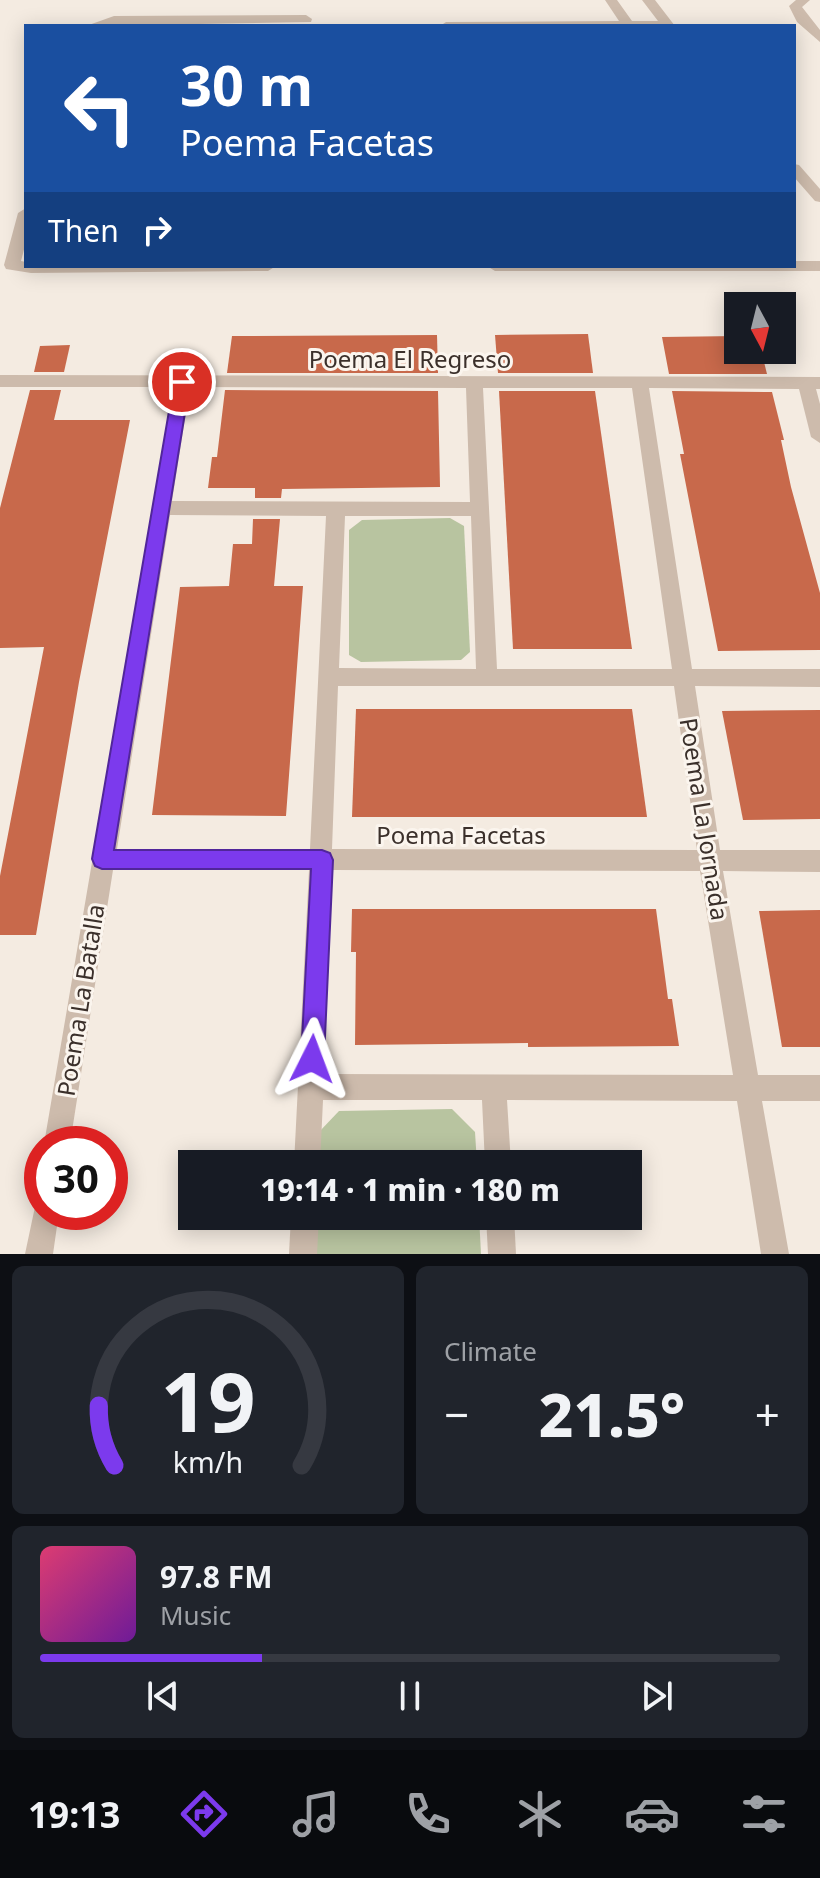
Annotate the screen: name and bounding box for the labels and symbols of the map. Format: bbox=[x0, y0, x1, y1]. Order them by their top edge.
north arrow bbox=[724, 292, 796, 364]
street label: Poema El Regreso bbox=[309, 342, 511, 375]
pin bbox=[148, 348, 216, 416]
street label: Poema La Jornada bbox=[673, 715, 737, 923]
street label: Poema Facetas bbox=[376, 818, 546, 851]
street label: Poema La Batalla bbox=[49, 902, 111, 1098]
position arrow bbox=[270, 1017, 354, 1101]
speed limit sign: 30 bbox=[24, 1126, 128, 1230]

